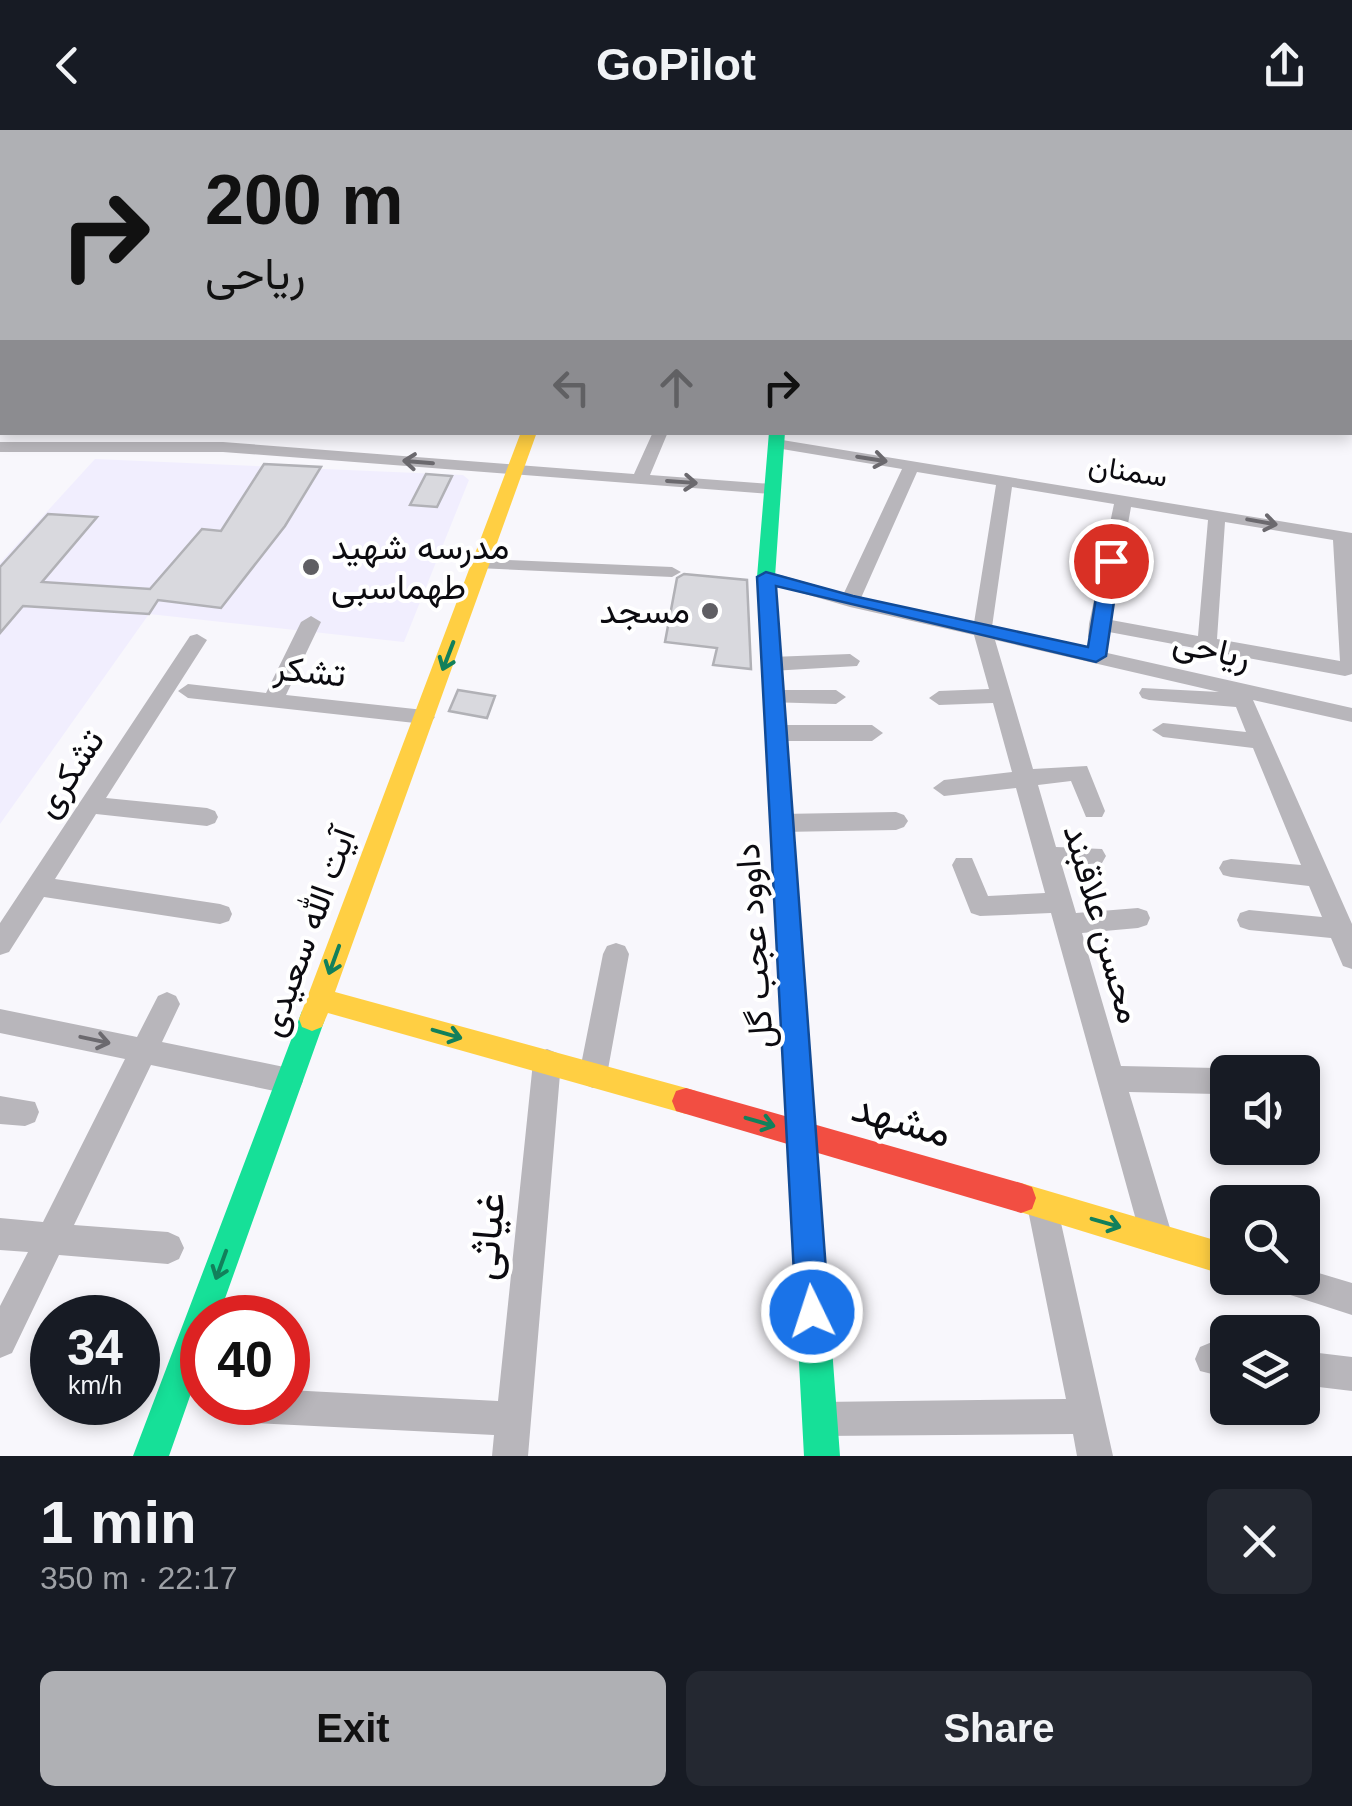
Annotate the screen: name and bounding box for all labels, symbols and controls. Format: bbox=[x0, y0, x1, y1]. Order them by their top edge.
icon: back bbox=[40, 38, 95, 93]
icon: share bbox=[1257, 38, 1312, 93]
text: GoPilot bbox=[596, 39, 756, 90]
text: 200 m bbox=[205, 161, 403, 239]
icon: right bbox=[40, 170, 170, 300]
text: ریاحی bbox=[205, 248, 306, 299]
icon: left bbox=[544, 360, 599, 415]
icon: ahead bbox=[649, 360, 704, 415]
icon: right bbox=[754, 360, 809, 415]
street label: سمنان bbox=[1086, 448, 1170, 493]
one-way arrow bbox=[855, 450, 888, 468]
one-way arrow bbox=[402, 452, 434, 471]
one-way arrow bbox=[665, 473, 698, 492]
one-way arrow bbox=[1245, 513, 1278, 532]
pin bbox=[1069, 519, 1154, 604]
place label: مدرسه شهید طهماسبی bbox=[331, 527, 509, 609]
icon: arrive bbox=[1084, 534, 1139, 589]
marker: مدرسه شهید طهماسبی bbox=[300, 556, 322, 578]
place label: مسجد bbox=[599, 591, 690, 631]
marker: مسجد bbox=[699, 600, 721, 622]
street label: ریاحی bbox=[1169, 621, 1255, 679]
one-way arrow bbox=[438, 640, 456, 671]
street label: تشکر bbox=[271, 647, 348, 697]
street label: تشکری bbox=[26, 722, 114, 825]
street label: آیت الله سعیدی bbox=[251, 820, 365, 1042]
street label: محسن علاقبند bbox=[1055, 820, 1150, 1028]
street label: داوود عجب گل bbox=[727, 842, 783, 1050]
one-way arrow bbox=[324, 944, 342, 975]
one-way arrow bbox=[431, 1026, 463, 1045]
one-way arrow bbox=[79, 1032, 111, 1051]
map controls bbox=[1210, 1055, 1320, 1425]
button: sound bbox=[1210, 1055, 1320, 1165]
street label: مشهد bbox=[846, 1083, 957, 1158]
one-way arrow bbox=[744, 1114, 776, 1132]
button: search bbox=[1210, 1185, 1320, 1295]
street label: غیاثی bbox=[459, 1190, 516, 1282]
one-way arrow bbox=[1090, 1215, 1121, 1233]
one-way arrow bbox=[211, 1249, 229, 1280]
position arrow bbox=[760, 1260, 864, 1364]
speed limit sign: 40 bbox=[180, 1295, 310, 1425]
button: layers bbox=[1210, 1315, 1320, 1425]
text: 34 bbox=[67, 1320, 123, 1376]
text: km/h bbox=[68, 1371, 122, 1399]
text: 1 min bbox=[40, 1489, 197, 1556]
button: close bbox=[1207, 1489, 1312, 1594]
text: 350 m · 22:17 bbox=[40, 1560, 237, 1596]
button: Exit bbox=[40, 1671, 666, 1786]
button: Share bbox=[686, 1671, 1312, 1786]

